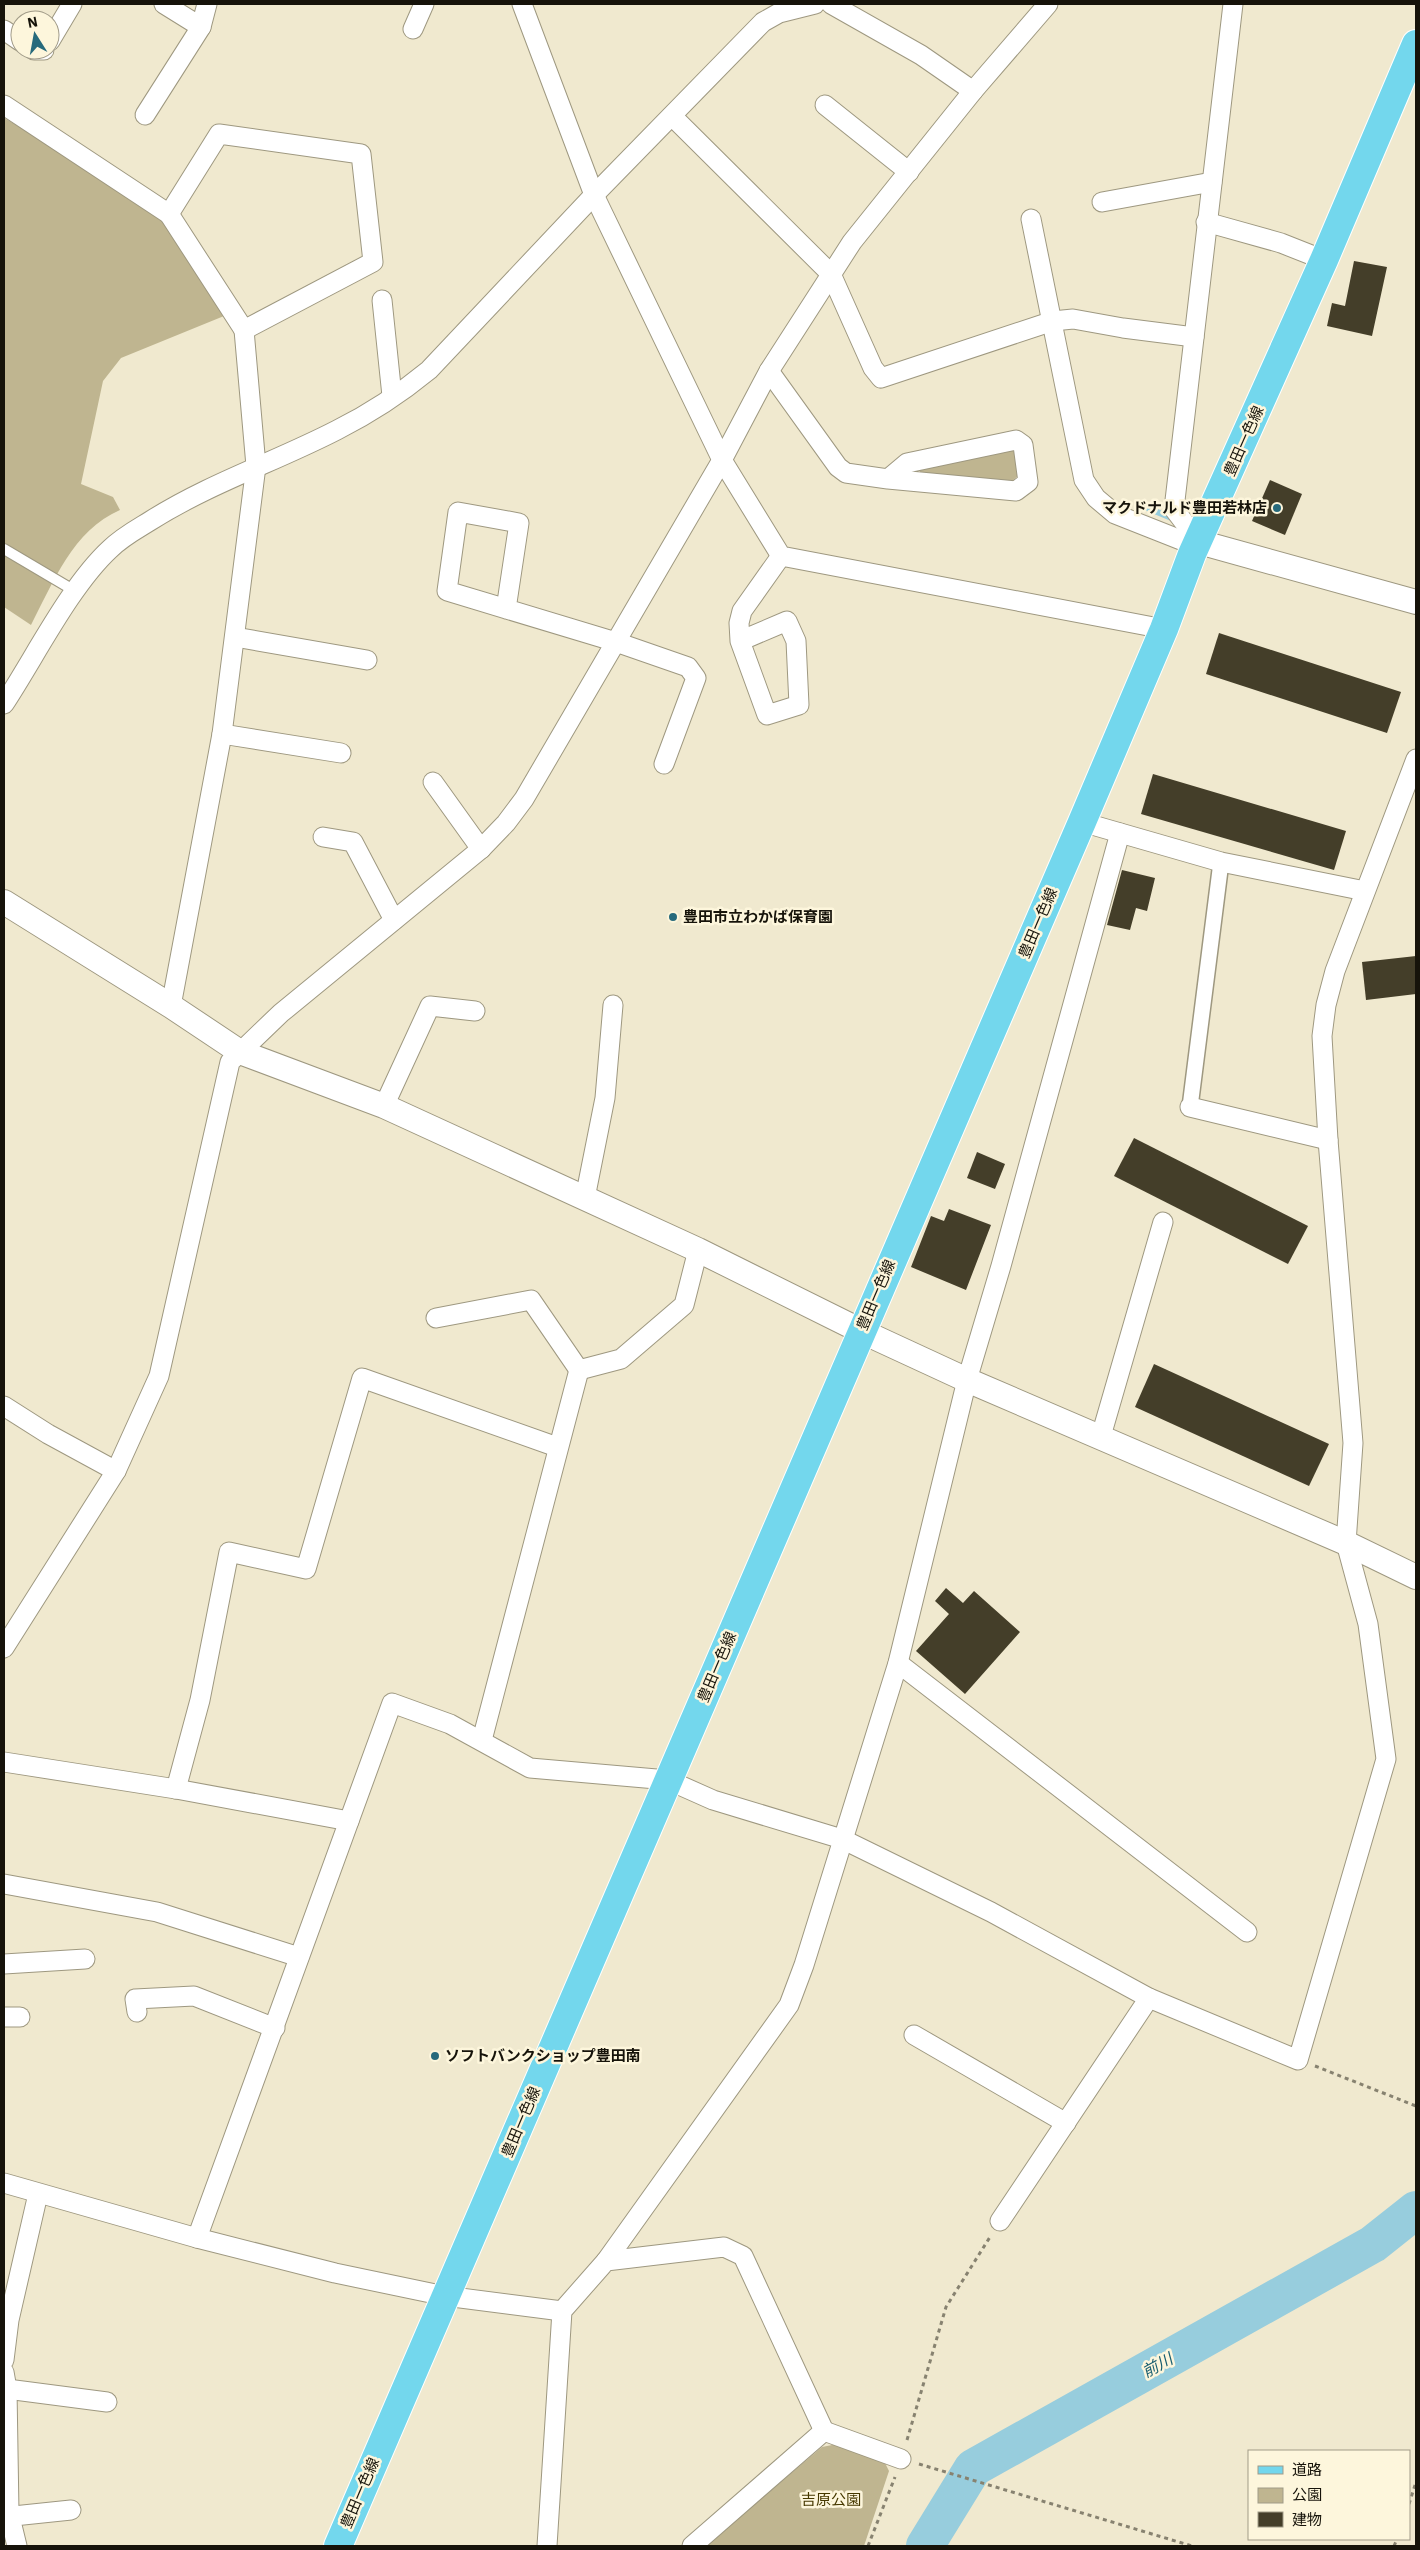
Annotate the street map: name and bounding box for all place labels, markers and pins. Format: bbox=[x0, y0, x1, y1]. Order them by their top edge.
place label: マクドナルド豊田若林店 bbox=[1102, 498, 1267, 517]
marker: マクドナルド豊田若林店 bbox=[1271, 502, 1283, 514]
place label: 豊田市立わかば保育園 bbox=[683, 907, 833, 926]
marker: 豊田市立わかば保育園 bbox=[667, 911, 679, 923]
place label: ソフトバンクショップ豊田南 bbox=[445, 2046, 641, 2065]
marker: ソフトバンクショップ豊田南 bbox=[429, 2050, 441, 2062]

